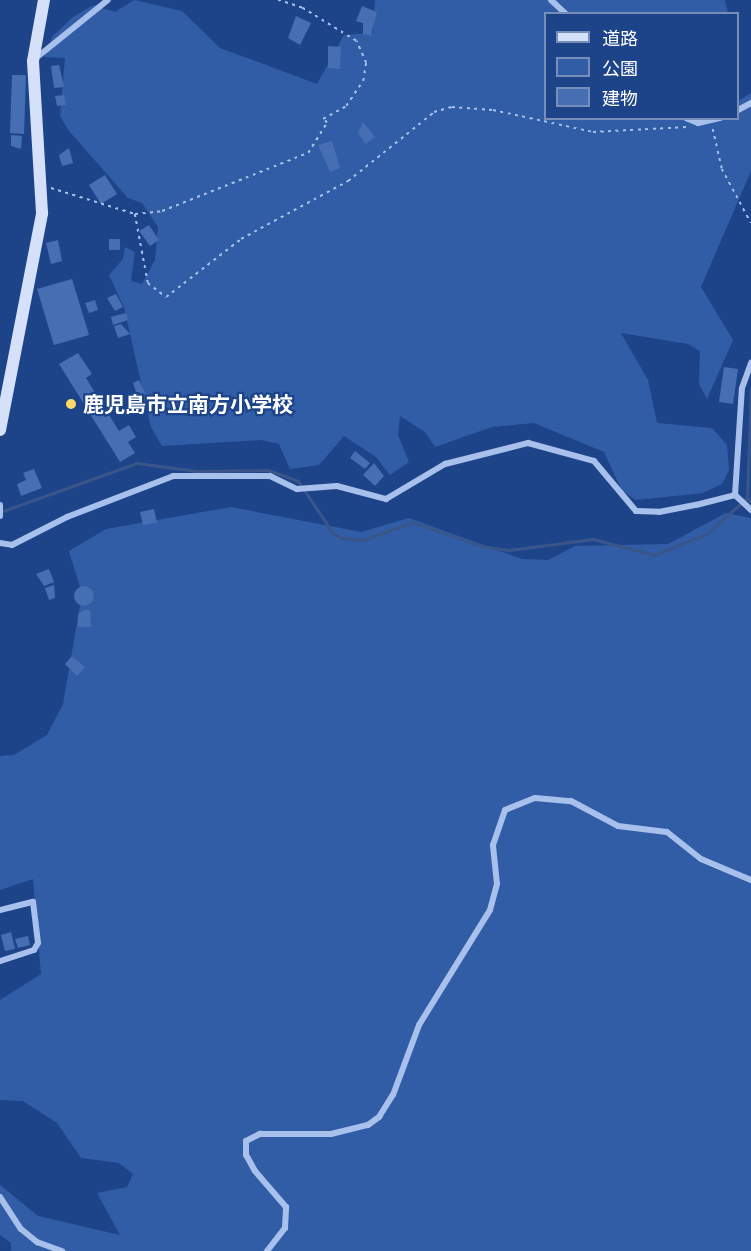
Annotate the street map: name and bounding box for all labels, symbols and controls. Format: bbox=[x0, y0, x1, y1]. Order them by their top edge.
legend bbox=[544, 12, 739, 120]
text: 道路 bbox=[602, 26, 638, 50]
text: 公園 bbox=[602, 56, 638, 80]
text: 建物 bbox=[602, 86, 638, 110]
place label: 鹿児島市立南方小学校 bbox=[83, 391, 293, 417]
marker: 鹿児島市立南方小学校 bbox=[64, 397, 78, 411]

